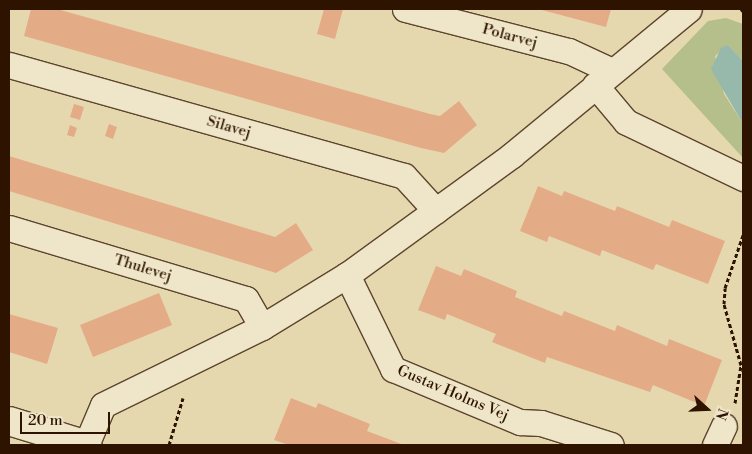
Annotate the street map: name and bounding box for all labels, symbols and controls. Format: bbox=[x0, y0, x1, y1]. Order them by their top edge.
street label: Polarvej bbox=[480, 20, 540, 52]
street label: Silavej bbox=[205, 112, 253, 142]
street label: Thulevej bbox=[112, 251, 174, 285]
street label: Gustav Holms Vej bbox=[394, 361, 512, 425]
north arrow bbox=[682, 384, 732, 434]
scale bar bbox=[22, 402, 112, 434]
text: N bbox=[711, 406, 731, 422]
text: 20 m bbox=[28, 411, 63, 430]

